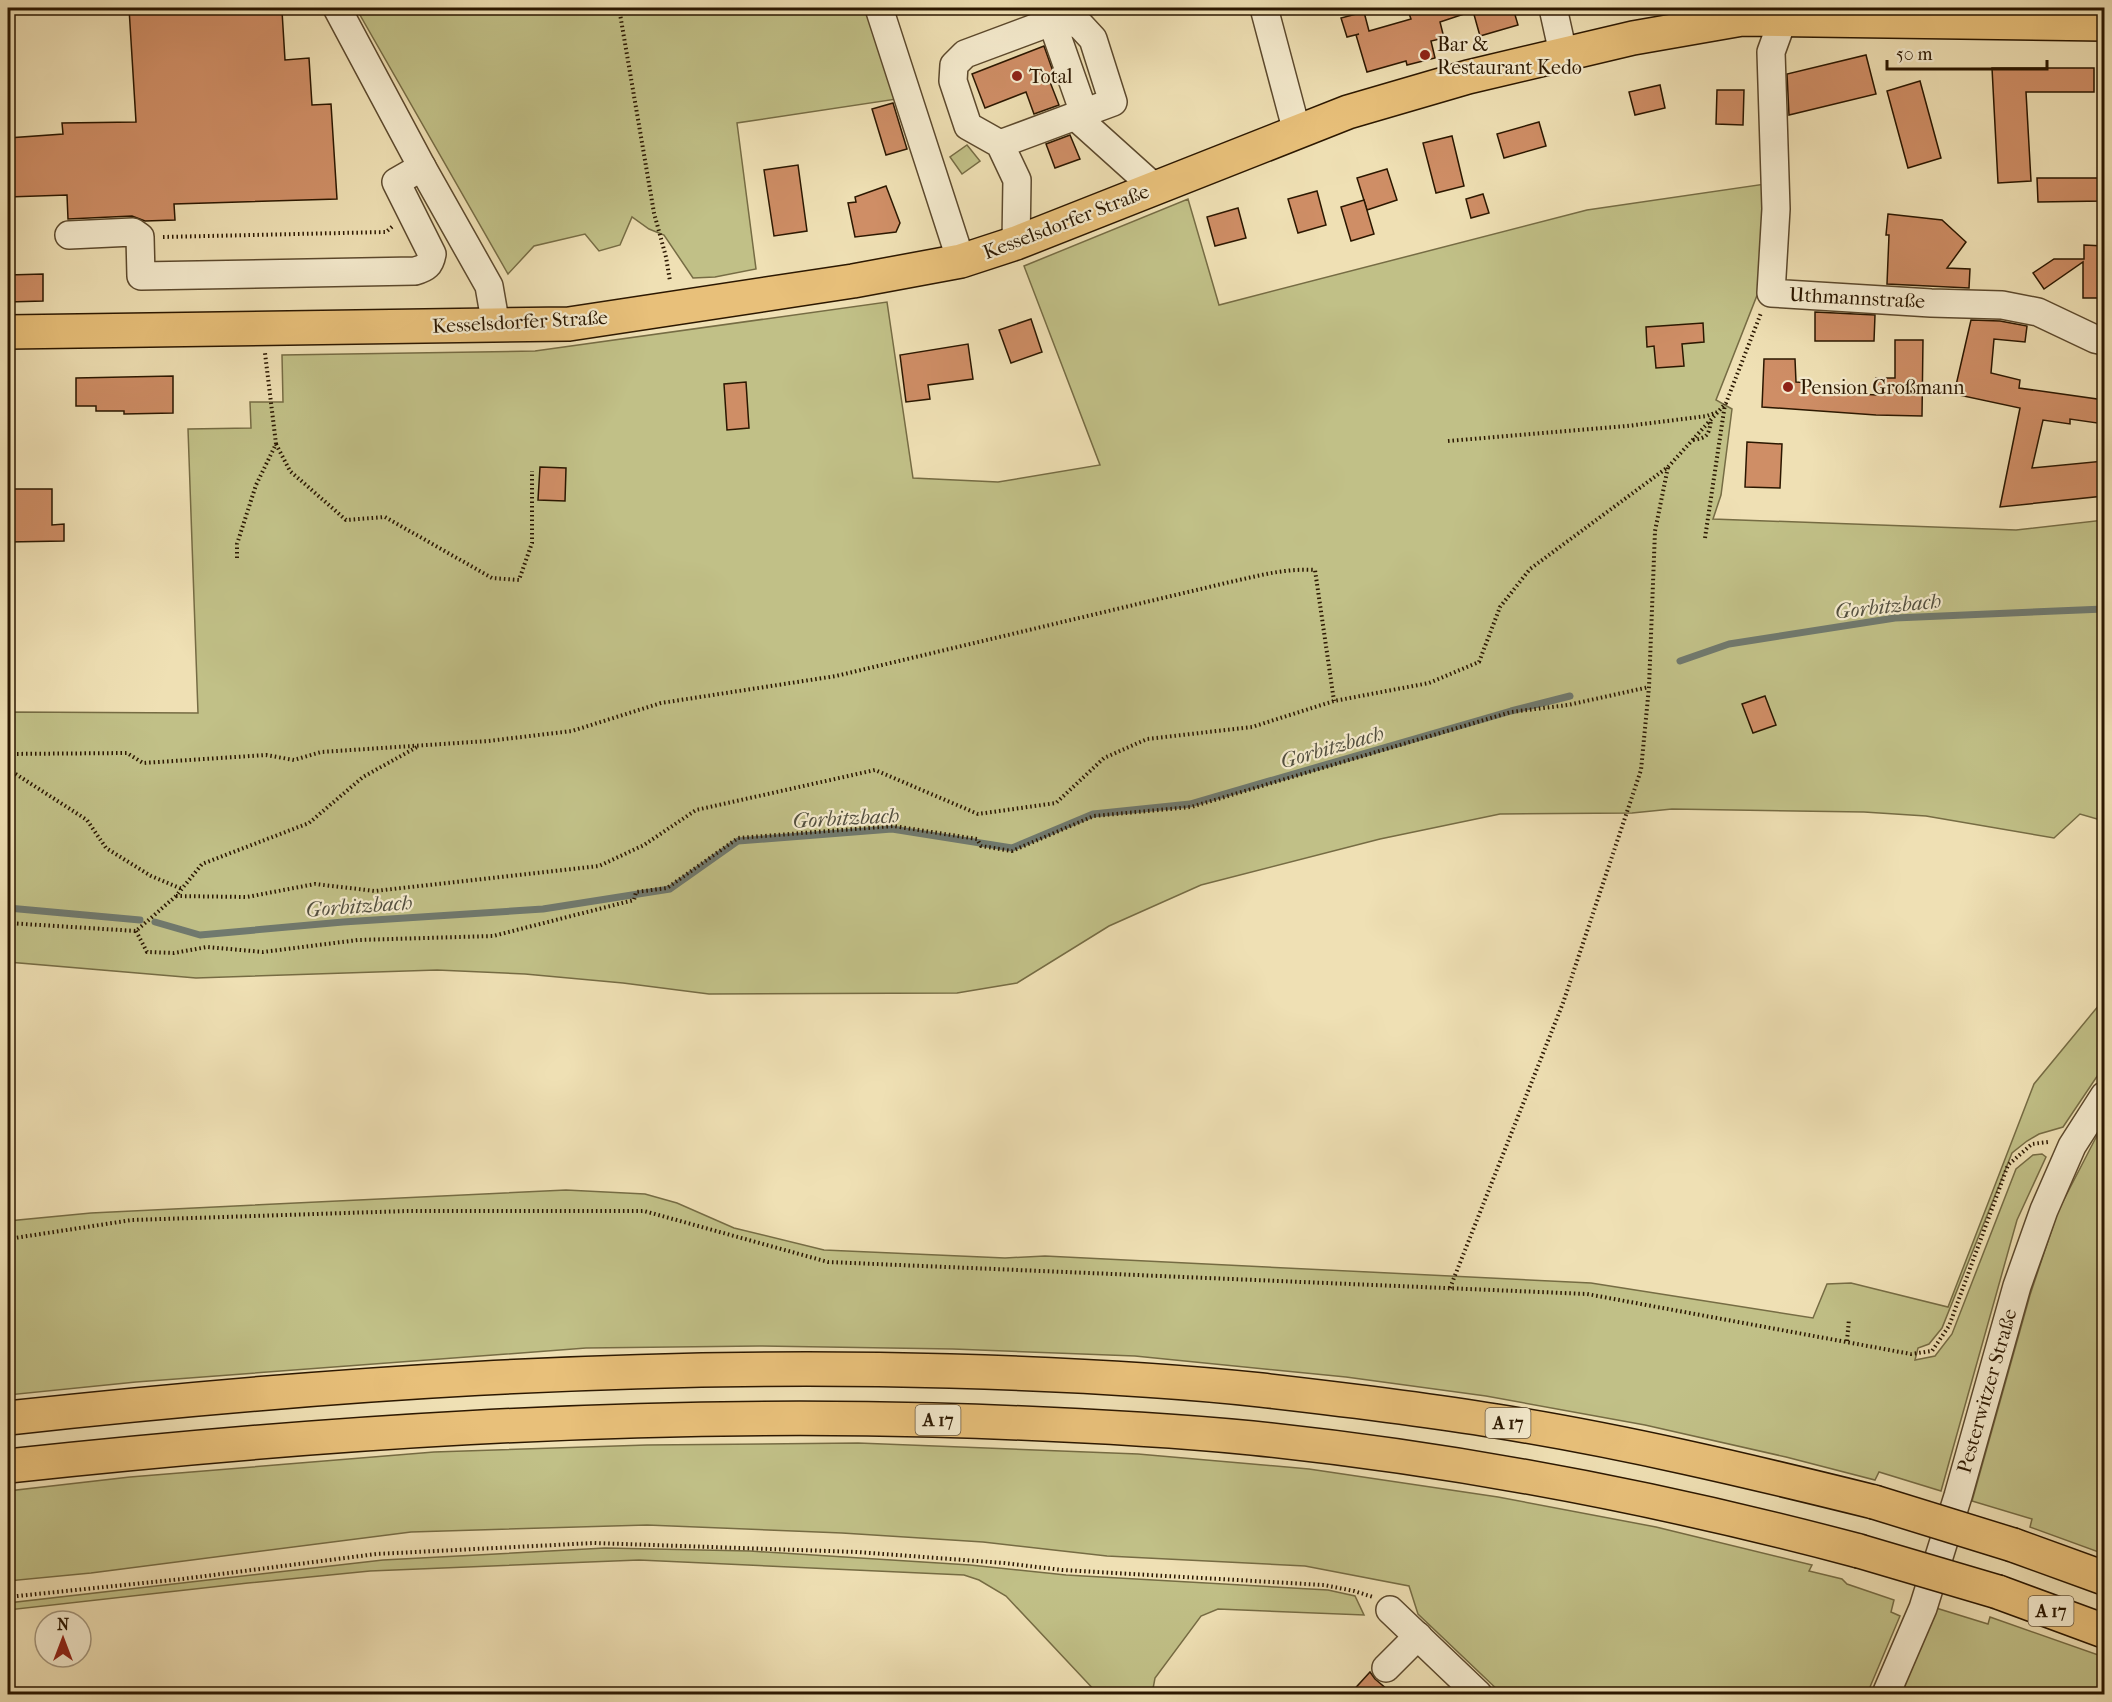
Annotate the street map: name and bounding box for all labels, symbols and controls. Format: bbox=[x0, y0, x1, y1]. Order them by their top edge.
place label: Bar & Restaurant Kedo bbox=[1437, 33, 1582, 79]
scale bar bbox=[1887, 33, 2048, 71]
text: 50 m bbox=[1896, 44, 1933, 65]
marker: Bar & Restaurant Kedo bbox=[1418, 48, 1432, 62]
place label: Total bbox=[1029, 65, 1073, 88]
marker: Total bbox=[1010, 69, 1024, 83]
street label: Kesselsdorfer Straße bbox=[980, 180, 1152, 264]
street label: Uthmannstraße bbox=[1788, 283, 1926, 313]
street label: Kesselsdorfer Straße bbox=[431, 306, 609, 338]
place label: Pension Großmann bbox=[1800, 376, 1965, 399]
marker: Pension Großmann bbox=[1781, 380, 1795, 394]
water label: Gorbitzbach bbox=[1834, 588, 1942, 624]
water label: Gorbitzbach bbox=[1277, 721, 1387, 773]
water label: Gorbitzbach bbox=[792, 803, 900, 833]
water label: Gorbitzbach bbox=[305, 890, 413, 922]
street label: Pesterwitzer Straße bbox=[1953, 1306, 2022, 1476]
road number: A 17 bbox=[916, 1405, 960, 1435]
road number: A 17 bbox=[1486, 1408, 1530, 1438]
road number: A 17 bbox=[2028, 1596, 2074, 1626]
north arrow bbox=[33, 1609, 93, 1669]
text: N bbox=[57, 1615, 70, 1634]

